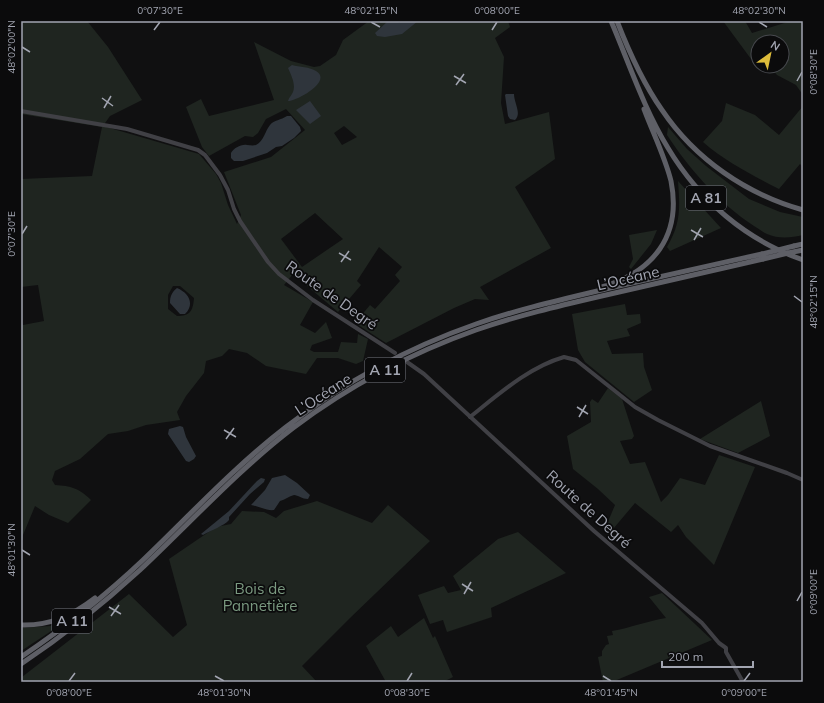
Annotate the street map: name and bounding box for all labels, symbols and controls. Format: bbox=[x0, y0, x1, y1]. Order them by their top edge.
text: 0°07'30"E bbox=[137, 4, 183, 17]
text: 48°02'15"N bbox=[344, 4, 398, 17]
text: 0°08'00"E bbox=[474, 4, 520, 17]
text: 48°02'30"N bbox=[732, 4, 786, 17]
text: 48°02'00"N bbox=[5, 20, 18, 74]
north arrow bbox=[750, 34, 790, 74]
text: N bbox=[768, 37, 783, 54]
text: 0°08'30"E bbox=[807, 49, 820, 95]
road number: A 81 bbox=[686, 186, 726, 210]
text: 0°07'30"E bbox=[5, 211, 18, 257]
street label: Route de Degré bbox=[282, 256, 382, 334]
street label: L’Océane bbox=[595, 262, 661, 294]
text: 48°02'15"N bbox=[807, 275, 820, 329]
road number: A 11 bbox=[365, 358, 405, 382]
street label: L’Océane bbox=[291, 369, 355, 419]
street label: Route de Degré bbox=[543, 466, 635, 552]
text: 48°01'30"N bbox=[5, 523, 18, 577]
text: 0°09'00"E bbox=[807, 569, 820, 615]
park label: Bois de Pannetière bbox=[223, 579, 297, 615]
road number: A 11 bbox=[52, 609, 92, 633]
scale bar bbox=[662, 643, 753, 669]
text: 200 m bbox=[668, 649, 703, 664]
text: 0°08'00"E bbox=[46, 686, 92, 699]
text: 48°01'30"N bbox=[197, 686, 251, 699]
text: 0°08'30"E bbox=[384, 686, 430, 699]
text: 48°01'45"N bbox=[584, 686, 638, 699]
text: 0°09'00"E bbox=[721, 686, 767, 699]

